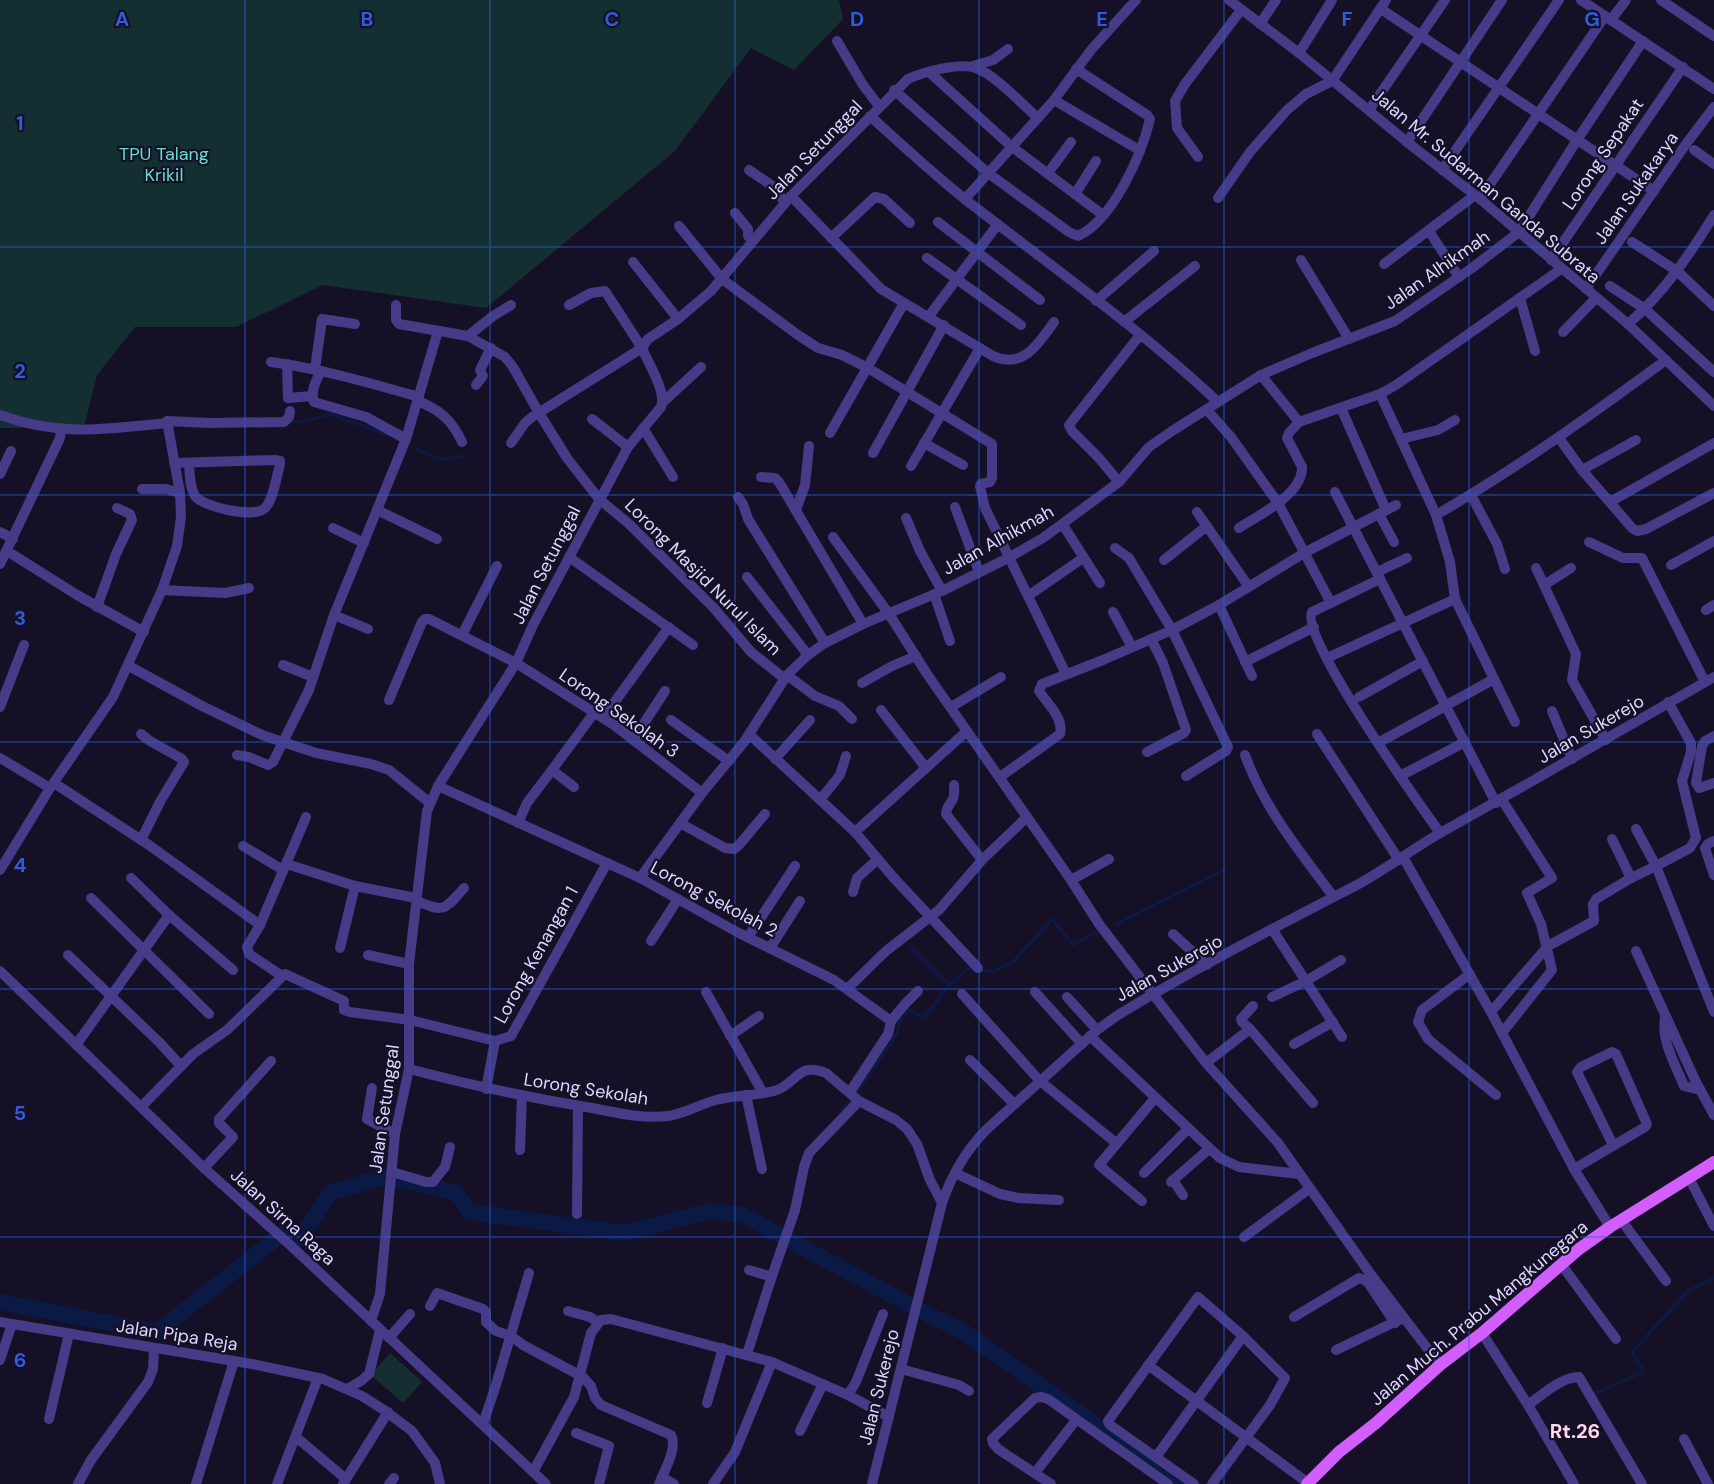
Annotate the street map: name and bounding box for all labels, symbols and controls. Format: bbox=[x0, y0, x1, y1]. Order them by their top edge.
text: A bbox=[115, 6, 129, 32]
text: B bbox=[361, 6, 373, 32]
text: C bbox=[605, 6, 619, 32]
text: D bbox=[850, 6, 864, 32]
text: E bbox=[1096, 6, 1108, 32]
text: F bbox=[1341, 6, 1353, 32]
text: G bbox=[1584, 6, 1600, 32]
street label: Jalan Mr. Sudarman Ganda Subrata bbox=[1367, 83, 1605, 289]
street label: Lorong Sepakat bbox=[1557, 94, 1649, 214]
street label: Jalan Setunggal bbox=[760, 95, 868, 205]
text: 1 bbox=[16, 110, 24, 136]
street label: Jalan Sukakarya bbox=[1588, 127, 1684, 249]
park label: TPU Talang Krikil bbox=[119, 142, 209, 187]
street label: Jalan Alhikmah bbox=[1379, 225, 1495, 315]
text: 2 bbox=[14, 358, 26, 384]
street label: Lorong Masjid Nurul Islam bbox=[619, 493, 787, 661]
street label: Jalan Alhikmah bbox=[938, 500, 1058, 580]
street label: Jalan Setunggal bbox=[506, 502, 586, 628]
text: 3 bbox=[14, 605, 26, 631]
street label: Lorong Sekolah 3 bbox=[554, 663, 684, 763]
street label: Jalan Sukerejo bbox=[1534, 689, 1648, 769]
text: 4 bbox=[14, 852, 27, 878]
street label: Lorong Sekolah 2 bbox=[646, 855, 782, 943]
street label: Lorong Kenangan 1 bbox=[488, 882, 584, 1028]
street label: Jalan Sukerejo bbox=[1111, 929, 1227, 1007]
street label: Jalan Setunggal bbox=[363, 1043, 405, 1175]
street label: Lorong Sekolah bbox=[522, 1067, 650, 1111]
text: 5 bbox=[14, 1100, 26, 1126]
street label: Jalan Sirna Raga bbox=[225, 1163, 341, 1271]
street label: Jalan Much. Prabu Mangkunegara bbox=[1365, 1215, 1593, 1411]
street label: Jalan Pipa Reja bbox=[114, 1314, 240, 1356]
street label: Jalan Sukerejo bbox=[853, 1326, 905, 1448]
text: 6 bbox=[14, 1347, 26, 1373]
district label: Rt.26 bbox=[1550, 1418, 1600, 1444]

